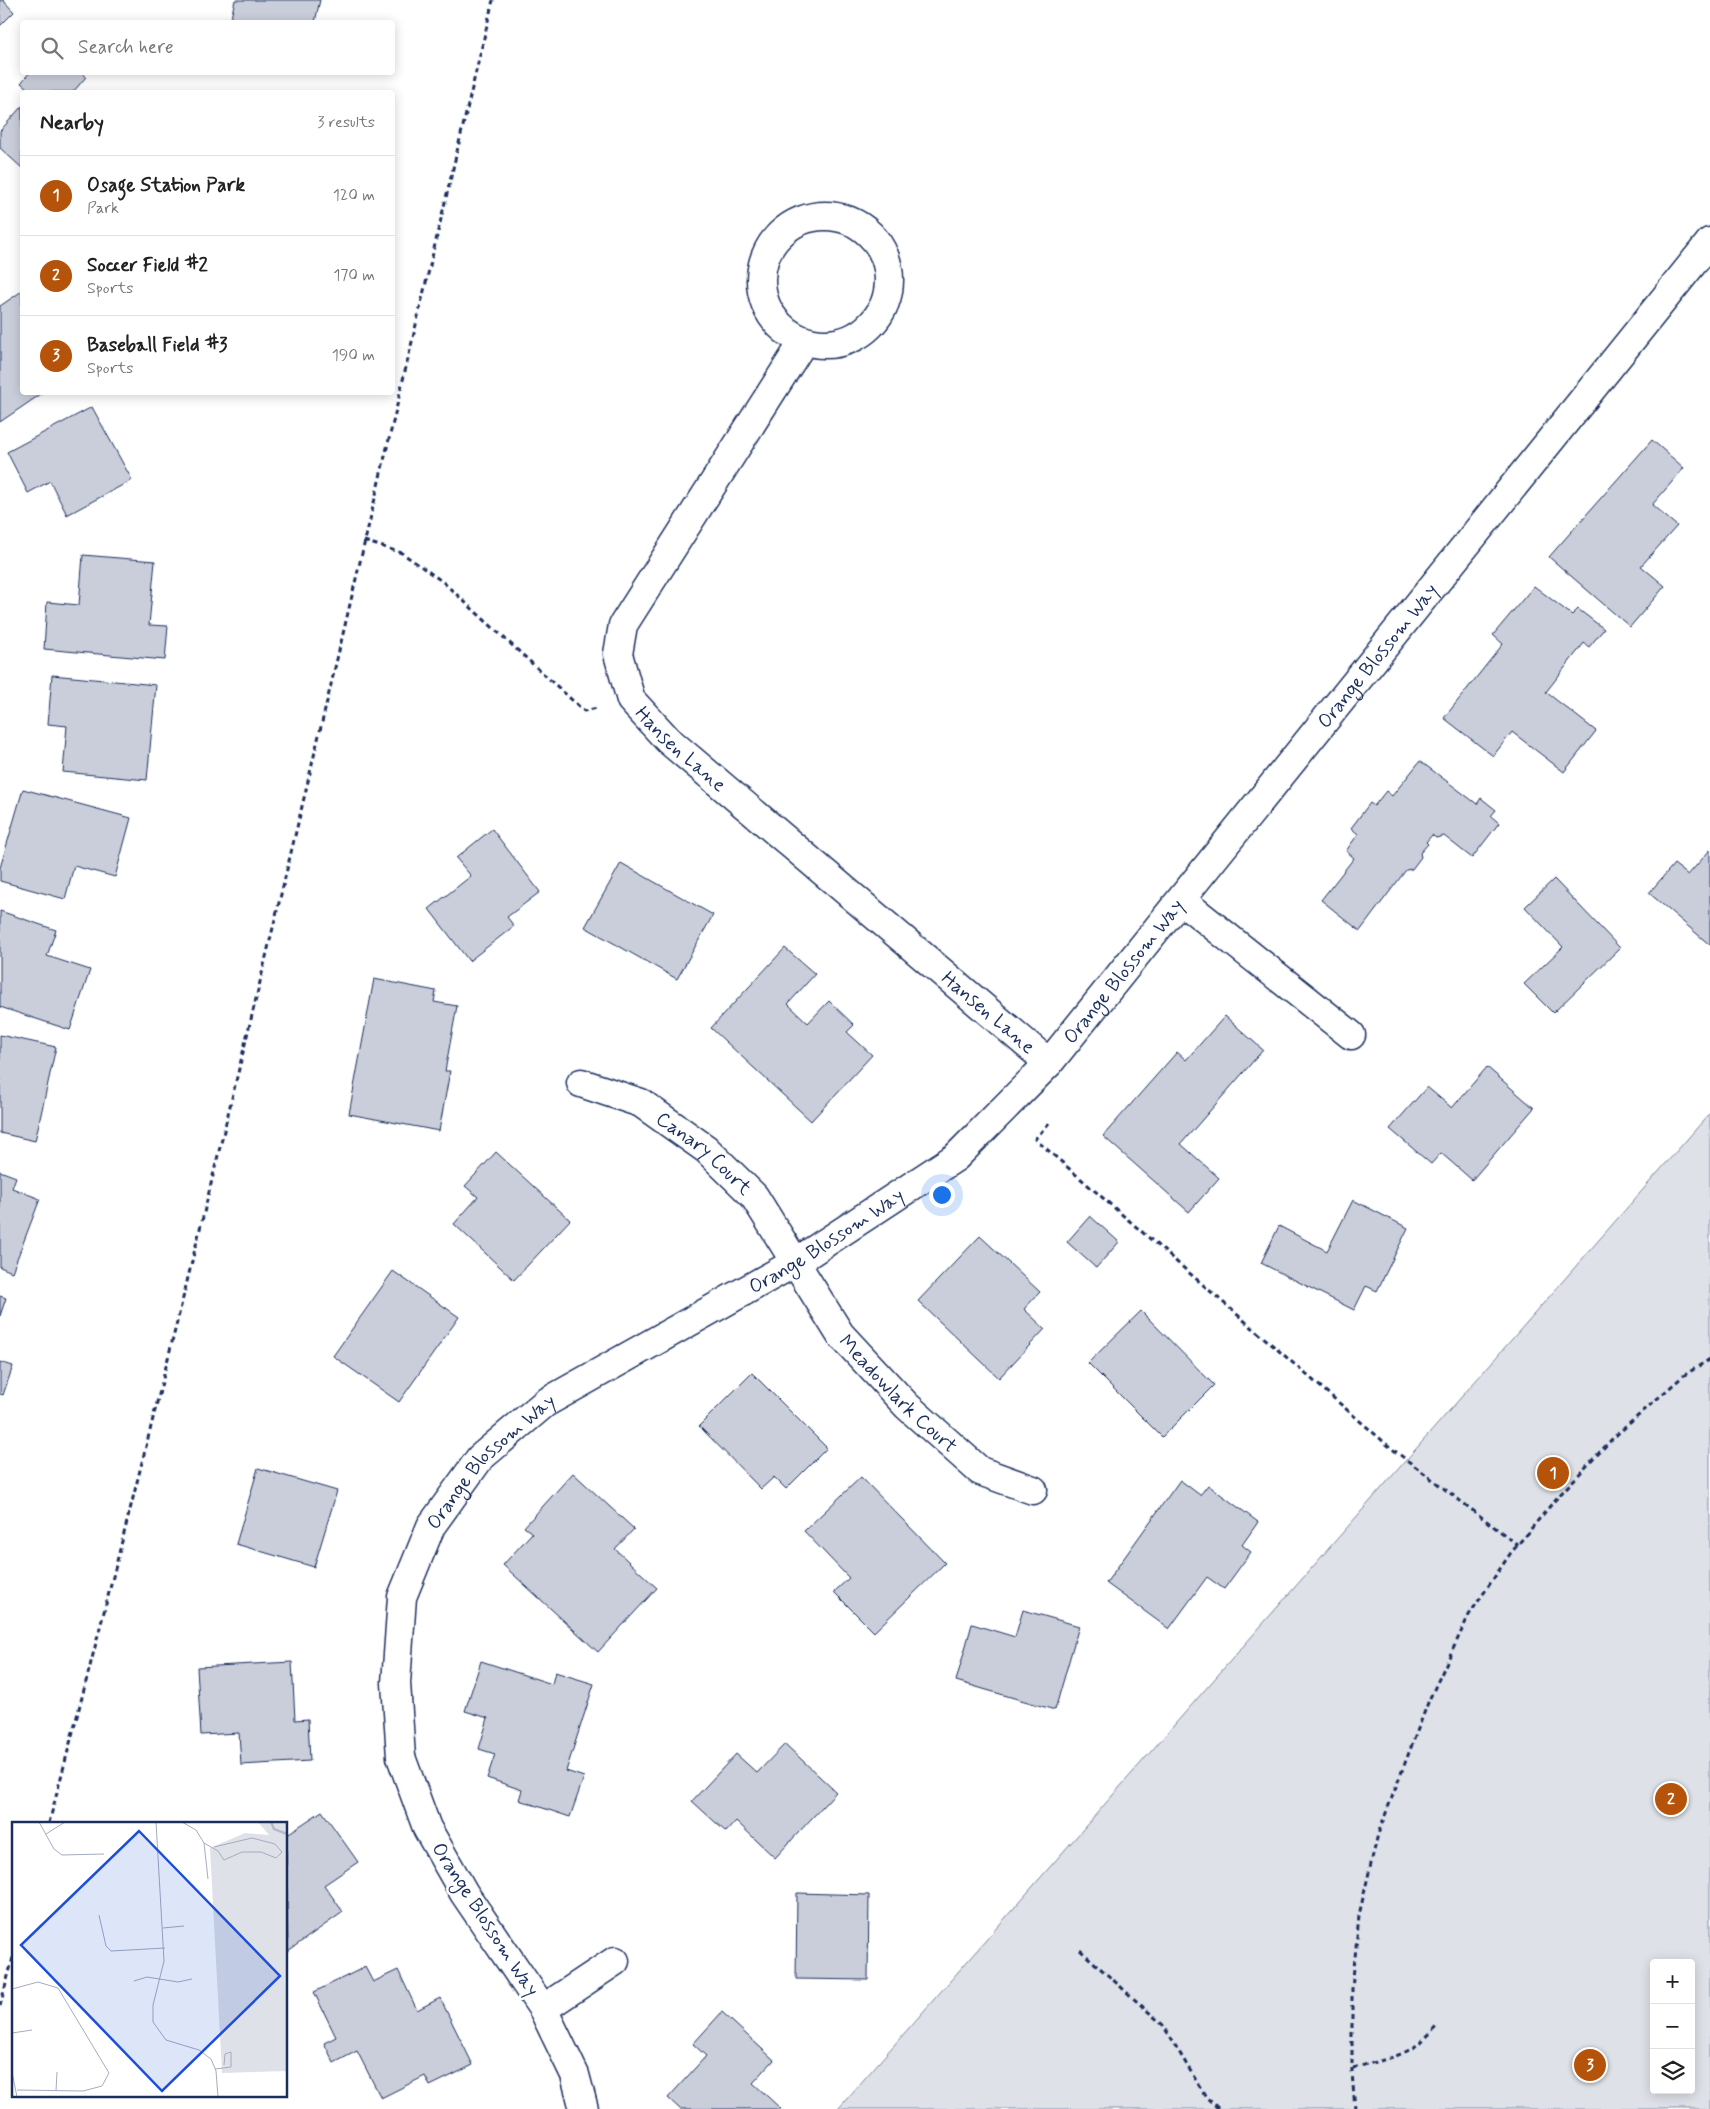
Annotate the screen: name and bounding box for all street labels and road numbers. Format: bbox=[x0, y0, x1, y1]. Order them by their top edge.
street label: Orange Blossom Way bbox=[1312, 578, 1445, 735]
street label: Hansen Lane bbox=[628, 701, 732, 799]
street label: Orange Blossom Way bbox=[1058, 894, 1191, 1050]
street label: Hansen Lane bbox=[935, 966, 1041, 1061]
street label: Canary Court bbox=[650, 1106, 758, 1202]
street label: Orange Blossom Way bbox=[744, 1183, 910, 1301]
street label: Meadowlark Court bbox=[832, 1329, 963, 1460]
street label: Orange Blossom Way bbox=[421, 1388, 560, 1535]
street label: Orange Blossom Way bbox=[424, 1837, 545, 2003]

